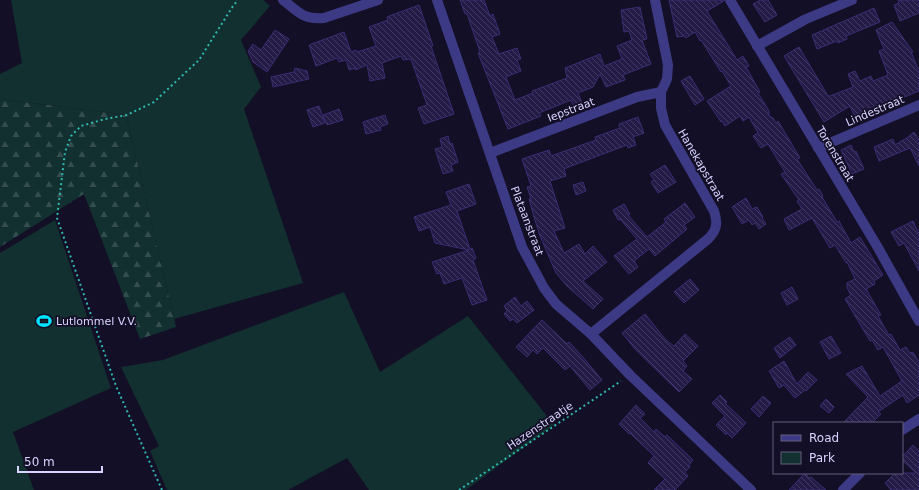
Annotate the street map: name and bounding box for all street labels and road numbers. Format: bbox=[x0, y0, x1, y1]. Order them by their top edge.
street label: Lindestraat bbox=[844, 93, 907, 129]
street label: Iepstraat bbox=[546, 95, 597, 125]
street label: Torenstraat bbox=[813, 123, 857, 184]
street label: Hanekapstraat bbox=[675, 127, 727, 204]
street label: Plataanstraat bbox=[508, 184, 546, 258]
street label: Hazenstraatje bbox=[505, 399, 576, 453]

